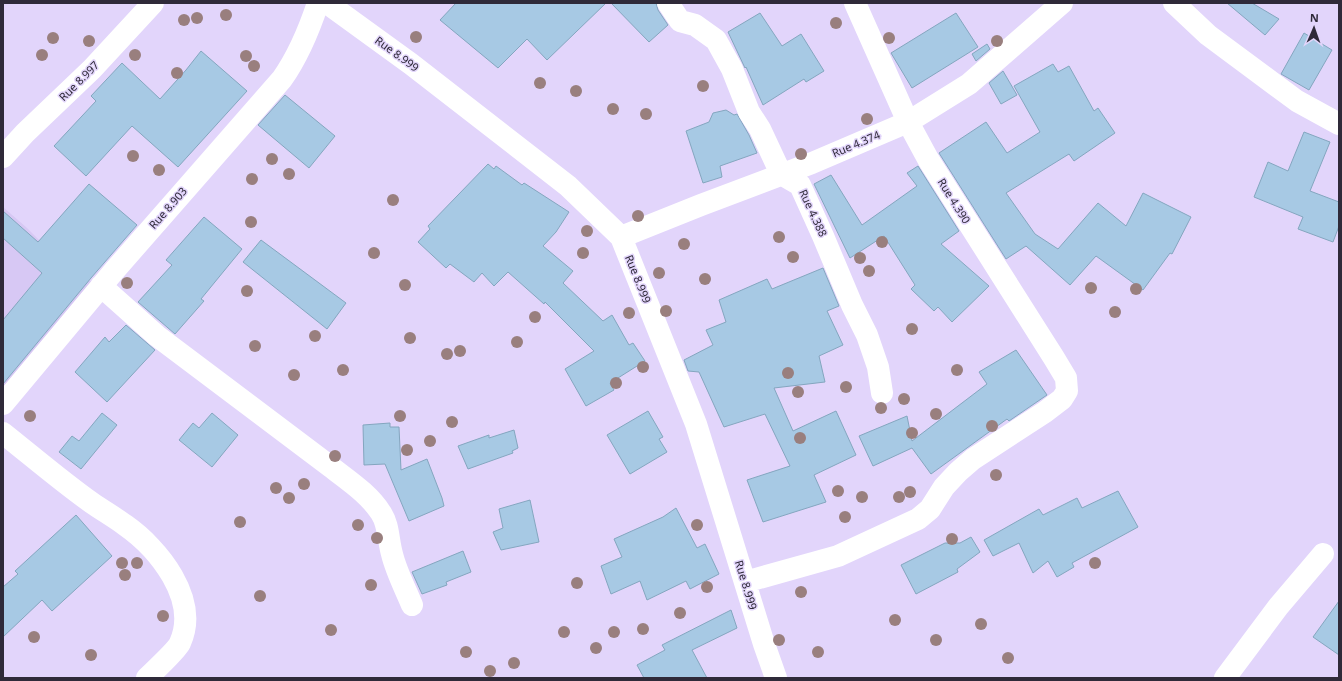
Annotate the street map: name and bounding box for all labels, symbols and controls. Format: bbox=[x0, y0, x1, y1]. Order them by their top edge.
north arrow bbox=[1294, 8, 1334, 48]
text: N bbox=[1310, 10, 1319, 25]
street label: Rue 8.999 bbox=[372, 33, 422, 75]
street label: Rue 8.997 bbox=[55, 57, 102, 104]
street label: Rue 4.374 bbox=[829, 126, 883, 160]
street label: Rue 4.390 bbox=[935, 175, 974, 226]
street label: Rue 8.903 bbox=[145, 184, 190, 232]
street label: Rue 4.388 bbox=[796, 187, 831, 239]
street label: Rue 8.999 bbox=[622, 252, 655, 305]
street label: Rue 8.999 bbox=[732, 558, 761, 611]

